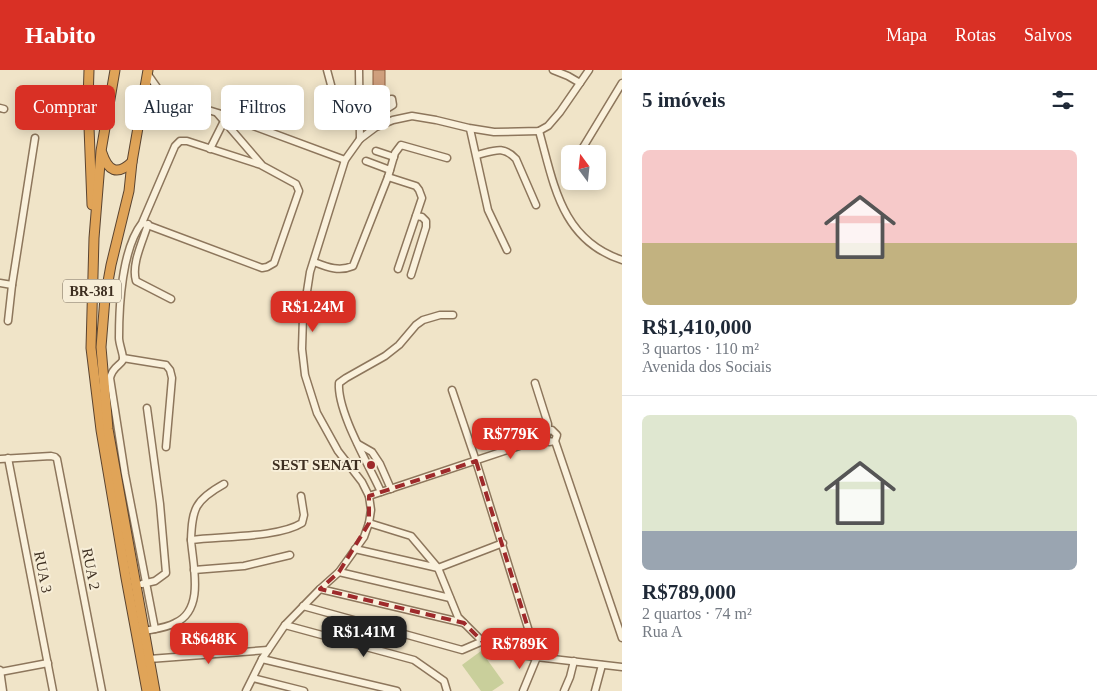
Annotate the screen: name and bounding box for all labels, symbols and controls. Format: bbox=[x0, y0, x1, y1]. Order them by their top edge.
text: Habito bbox=[25, 22, 96, 48]
text: Mapa bbox=[886, 25, 927, 45]
text: Rotas bbox=[955, 25, 996, 45]
text: Salvos bbox=[1024, 25, 1072, 45]
chip: Comprar bbox=[15, 85, 115, 130]
chip: Alugar bbox=[125, 85, 211, 130]
chip: Filtros bbox=[221, 85, 304, 130]
chip: Novo bbox=[314, 85, 390, 130]
icon: filters bbox=[1049, 86, 1077, 114]
text: 5 imóveis bbox=[642, 88, 725, 112]
north arrow bbox=[561, 145, 606, 190]
map controls bbox=[561, 145, 606, 190]
icon: home bbox=[815, 182, 905, 272]
road number: BR-381 bbox=[63, 280, 121, 302]
pin: R$1.24M bbox=[267, 290, 359, 333]
text: R$1.24M bbox=[282, 298, 344, 315]
text: R$1,410,000 bbox=[642, 315, 752, 339]
text: 3 quartos · 110 m² bbox=[642, 340, 759, 357]
text: Avenida dos Sociais bbox=[642, 358, 771, 375]
pin: R$779K bbox=[470, 418, 552, 460]
text: R$779K bbox=[483, 425, 539, 442]
icon: home bbox=[815, 448, 905, 538]
place label: SEST SENAT bbox=[272, 457, 361, 473]
marker: SEST SENAT bbox=[365, 459, 377, 471]
street label: RUA 2 bbox=[79, 547, 103, 591]
street label: RUA 3 bbox=[31, 550, 55, 594]
text: R$789,000 bbox=[642, 580, 736, 604]
text: 2 quartos · 74 m² bbox=[642, 605, 752, 622]
pin: R$1.41M bbox=[318, 616, 410, 658]
pin: R$648K bbox=[168, 622, 250, 665]
text: R$1.41M bbox=[333, 623, 395, 640]
text: Rua A bbox=[642, 623, 682, 640]
pin: R$789K bbox=[479, 628, 561, 670]
text: R$648K bbox=[181, 630, 237, 647]
text: R$789K bbox=[492, 635, 548, 652]

